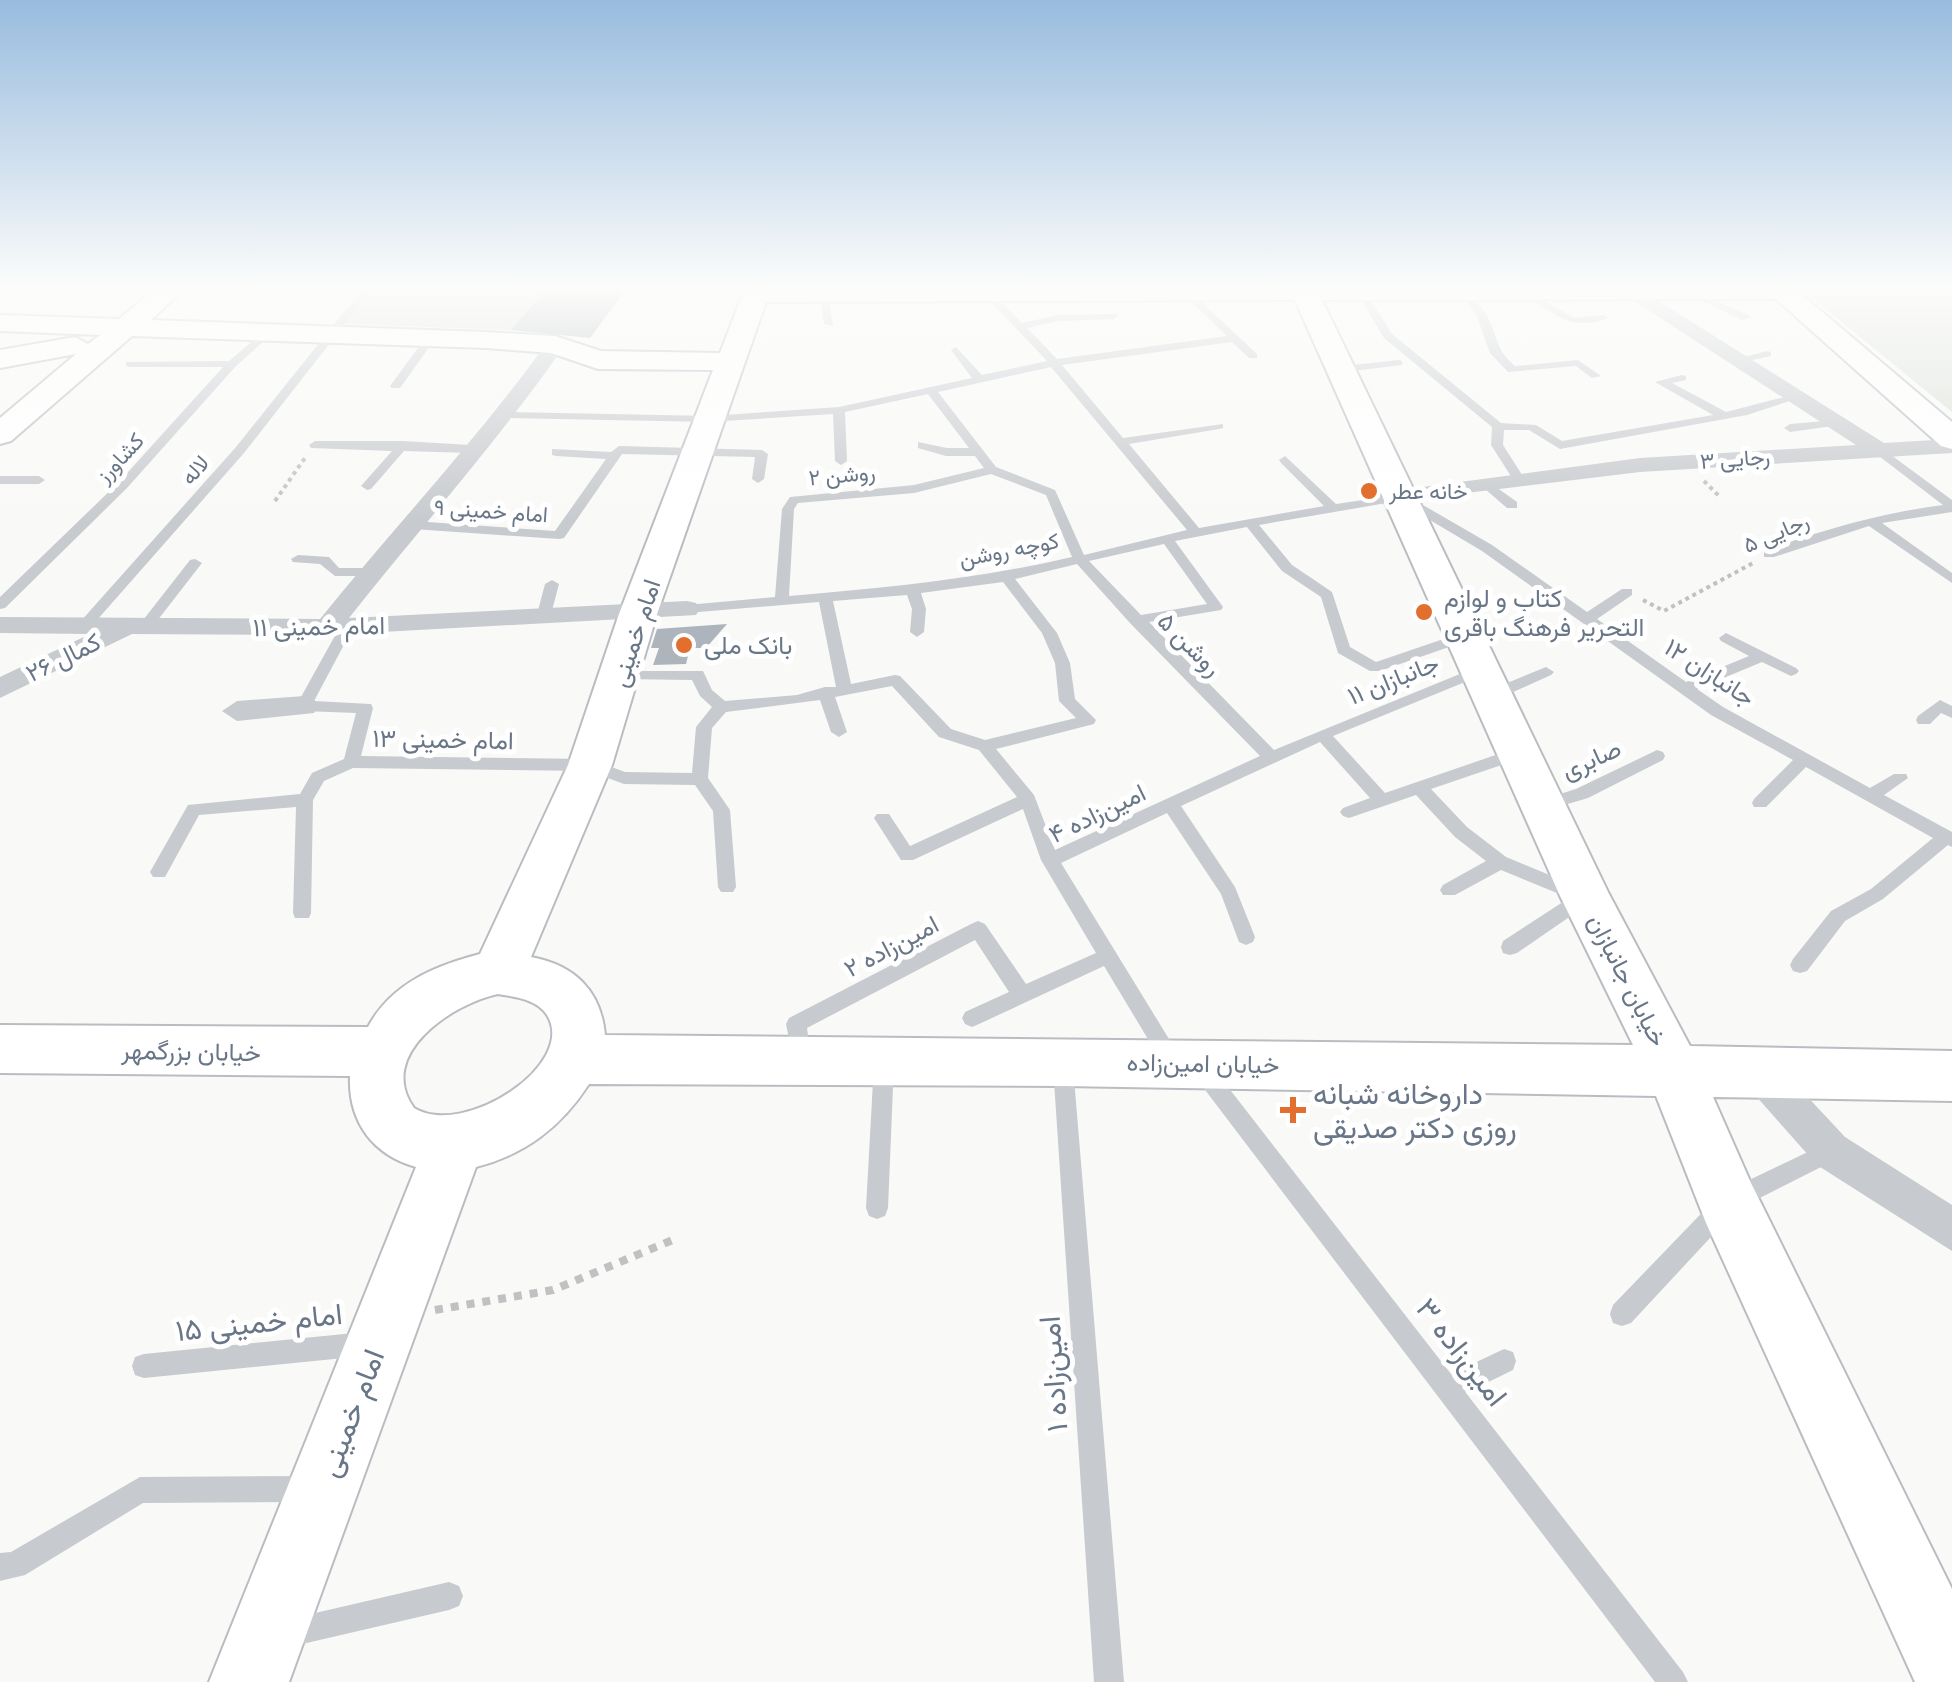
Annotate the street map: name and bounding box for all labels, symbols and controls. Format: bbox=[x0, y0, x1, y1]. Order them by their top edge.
street label: کشاورز bbox=[89, 427, 150, 489]
street label: رجایی ۳ bbox=[1699, 443, 1771, 475]
street label: لاله bbox=[175, 450, 215, 490]
street label: روشن ۲ bbox=[807, 459, 877, 491]
place label: خانه عطر bbox=[1388, 478, 1467, 505]
marker: خانه عطر bbox=[1358, 480, 1380, 502]
street label: امام خمینی ۹ bbox=[433, 494, 549, 529]
street label: رجایی ۵ bbox=[1739, 507, 1813, 559]
street label: کوچه روشن bbox=[957, 527, 1062, 574]
street label: امام خمینی bbox=[604, 575, 668, 691]
place label: کتاب و لوازم التحریر فرهنگ باقری bbox=[1444, 583, 1644, 643]
marker: کتاب و لوازم التحریر فرهنگ باقری bbox=[1413, 601, 1435, 623]
street label: روشن ۵ bbox=[1151, 606, 1228, 683]
street label: امام خمینی ۱۱ bbox=[253, 610, 385, 644]
street label: کمال ۲۶ bbox=[21, 626, 105, 688]
place label: بانک ملی bbox=[704, 630, 792, 661]
street label: جانبازان ۱۲ bbox=[1659, 632, 1761, 713]
marker: بانک ملی bbox=[673, 634, 695, 656]
street label: جانبازان ۱۱ bbox=[1343, 647, 1443, 712]
street label: امام خمینی ۱۳ bbox=[372, 723, 514, 757]
street label: صابری bbox=[1557, 733, 1626, 786]
street label: امین‌زاده ۴ bbox=[1044, 777, 1151, 850]
street label: امین‌زاده ۲ bbox=[839, 909, 944, 984]
street label: خیابان جانبازان bbox=[1581, 909, 1674, 1052]
street label: خیابان بزرگمهر bbox=[120, 1035, 261, 1068]
street label: خیابان امین‌زاده bbox=[1126, 1047, 1280, 1080]
place label: داروخانه شبانه روزی دکتر صدیقی bbox=[1313, 1075, 1517, 1146]
marker: داروخانه شبانه روزی دکتر صدیقی bbox=[1282, 1099, 1304, 1121]
street label: امین‌زاده ۳ bbox=[1408, 1290, 1516, 1414]
street label: امام خمینی ۱۵ bbox=[174, 1295, 344, 1350]
street label: امین‌زاده ۱ bbox=[1030, 1315, 1076, 1433]
street label: امام خمینی bbox=[310, 1344, 393, 1482]

